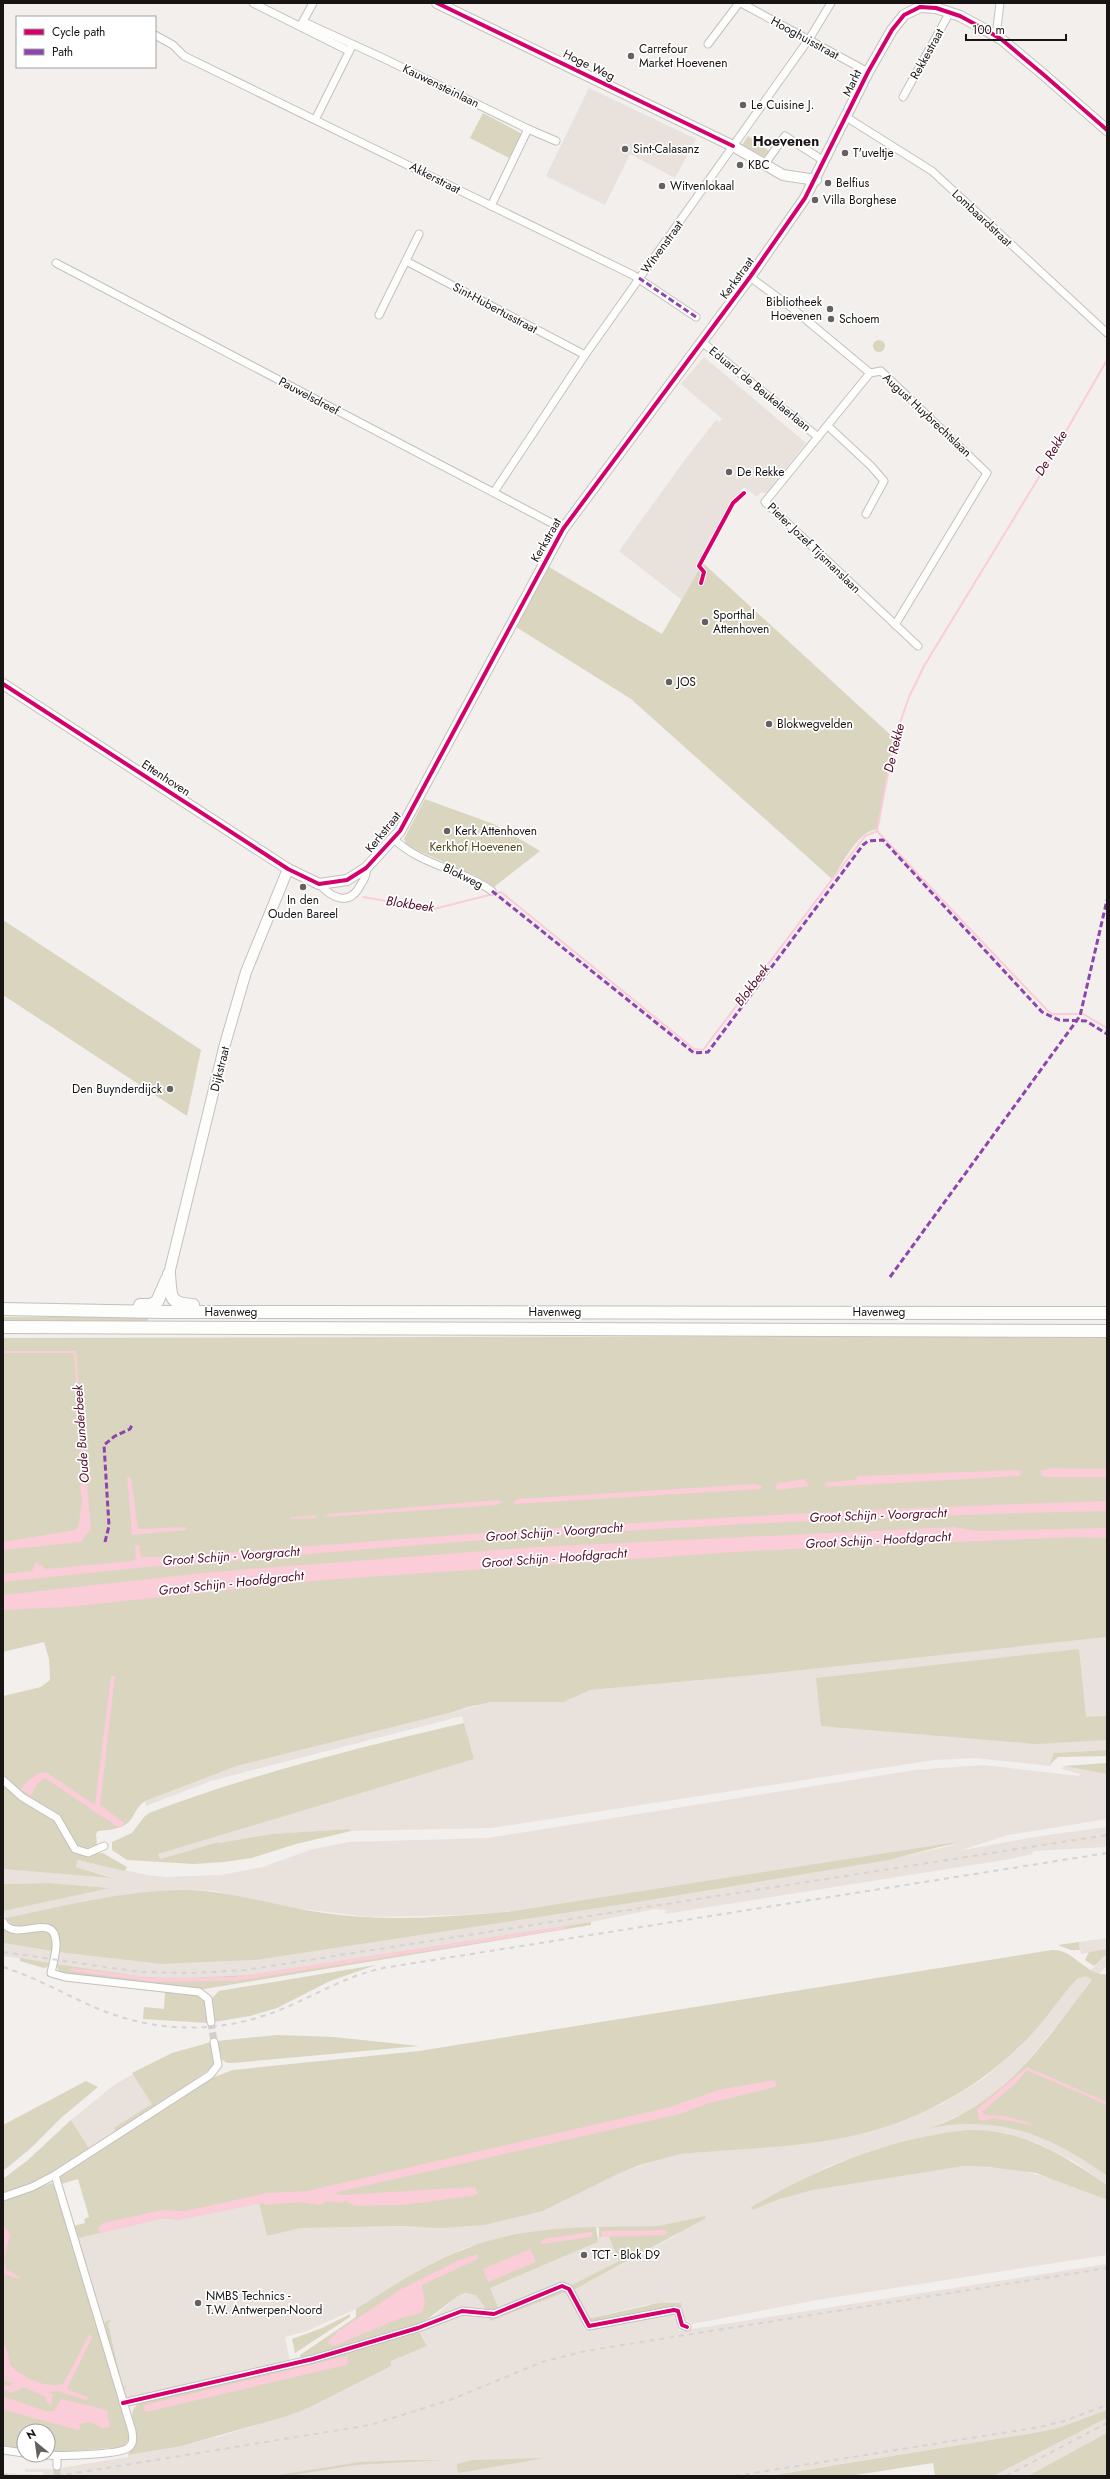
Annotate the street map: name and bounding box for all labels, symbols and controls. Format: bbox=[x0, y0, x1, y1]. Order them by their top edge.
street label: Hooghuisstraat bbox=[768, 12, 842, 64]
legend bbox=[16, 16, 156, 68]
scale bar bbox=[966, 16, 1066, 42]
text: 100 m bbox=[972, 21, 1005, 39]
text: Cycle path bbox=[52, 23, 105, 41]
street label: Rekkestraat bbox=[906, 25, 948, 83]
place label: Carrefour Market Hoevenen bbox=[639, 40, 728, 72]
text: Path bbox=[52, 43, 73, 61]
street label: Hoge Weg bbox=[560, 45, 618, 85]
marker: Carrefour Market Hoevenen bbox=[626, 51, 636, 61]
street label: Kauwensteinlaan bbox=[400, 60, 482, 112]
street label: Markt bbox=[838, 66, 866, 99]
place label: Le Cuisine J. bbox=[751, 96, 814, 114]
marker: Le Cuisine J. bbox=[738, 100, 748, 110]
district label: Hoevenen bbox=[753, 131, 819, 151]
place label: Sint-Calasanz bbox=[633, 140, 700, 158]
marker: Sint-Calasanz bbox=[620, 144, 630, 154]
place label: T'uveltje bbox=[853, 144, 894, 162]
marker: T'uveltje bbox=[840, 148, 850, 158]
place label: KBC bbox=[748, 156, 770, 174]
street label: Akkerstraat bbox=[406, 158, 464, 199]
marker: KBC bbox=[735, 160, 745, 170]
place label: Belfius bbox=[836, 174, 869, 192]
place label: Witvenlokaal bbox=[670, 177, 734, 195]
marker: Belfius bbox=[823, 178, 833, 188]
marker: Witvenlokaal bbox=[657, 181, 667, 191]
street label: Lombaardstraat bbox=[948, 185, 1016, 251]
place label: Villa Borghese bbox=[823, 191, 896, 209]
marker: Villa Borghese bbox=[810, 195, 820, 205]
street label: Witvenstraat bbox=[637, 217, 687, 277]
street label: Kerkstraat bbox=[716, 253, 759, 303]
street label: Sint-Hubertusstraat bbox=[449, 278, 541, 338]
place label: Bibliotheek Hoevenen bbox=[766, 293, 823, 325]
marker: Bibliotheek Hoevenen bbox=[825, 304, 835, 314]
place label: Schoem bbox=[839, 310, 880, 328]
marker: Schoem bbox=[826, 314, 836, 324]
street label: Eduard de Beukelaerlaan bbox=[705, 342, 815, 436]
street label: August Huybrechtslaan bbox=[878, 369, 976, 461]
street label: Pauwelsdreef bbox=[275, 372, 343, 420]
water label: De Rekke bbox=[1030, 426, 1072, 479]
place label: De Rekke bbox=[737, 463, 784, 481]
marker: De Rekke bbox=[724, 467, 734, 477]
street label: Pieter Jozef Tijsmanslaan bbox=[763, 499, 865, 597]
street label: Kerkstraat bbox=[526, 515, 566, 565]
place label: Sporthal Attenhoven bbox=[713, 606, 769, 638]
marker: Sporthal Attenhoven bbox=[700, 617, 710, 627]
place label: JOS bbox=[675, 673, 696, 691]
marker: JOS bbox=[664, 677, 674, 687]
place label: Blokwegvelden bbox=[777, 715, 853, 733]
marker: Blokwegvelden bbox=[764, 719, 774, 729]
water label: De Rekke bbox=[879, 721, 909, 775]
street label: Ettenhoven bbox=[138, 755, 194, 801]
street label: Kerkstraat bbox=[361, 807, 405, 856]
place label: Kerk Attenhoven bbox=[455, 822, 537, 840]
marker: Kerk Attenhoven bbox=[442, 826, 452, 836]
park label: Kerkhof Hoevenen bbox=[429, 838, 523, 856]
street label: Blokweg bbox=[440, 859, 486, 893]
marker: In den Ouden Bareel bbox=[298, 882, 308, 892]
place label: In den Ouden Bareel bbox=[268, 891, 338, 923]
water label: Blokbeek bbox=[385, 891, 436, 917]
water label: Blokbeek bbox=[730, 960, 774, 1010]
street label: Dijkstraat bbox=[206, 1044, 234, 1093]
place label: Den Buynderdijck bbox=[72, 1080, 163, 1098]
marker: Den Buynderdijck bbox=[165, 1084, 175, 1094]
street label: Havenweg bbox=[205, 1303, 257, 1321]
street label: Havenweg bbox=[529, 1303, 581, 1321]
street label: Havenweg bbox=[853, 1303, 905, 1321]
water label: Oude Bunderbeek bbox=[68, 1384, 94, 1484]
water label: Groot Schijn - Voorgracht bbox=[809, 1503, 948, 1527]
water label: Groot Schijn - Voorgracht bbox=[485, 1518, 624, 1546]
water label: Groot Schijn - Hoofdgracht bbox=[805, 1527, 952, 1553]
water label: Groot Schijn - Voorgracht bbox=[162, 1542, 301, 1570]
water label: Groot Schijn - Hoofdgracht bbox=[481, 1543, 628, 1573]
water label: Groot Schijn - Hoofdgracht bbox=[158, 1566, 305, 1600]
place label: TCT - Blok D9 bbox=[592, 2246, 660, 2264]
marker: TCT - Blok D9 bbox=[579, 2250, 589, 2260]
place label: NMBS Technics - T.W. Antwerpen-Noord bbox=[206, 2287, 322, 2319]
marker: NMBS Technics - T.W. Antwerpen-Noord bbox=[193, 2298, 203, 2308]
north arrow bbox=[16, 2423, 56, 2463]
text: N bbox=[23, 2425, 39, 2443]

